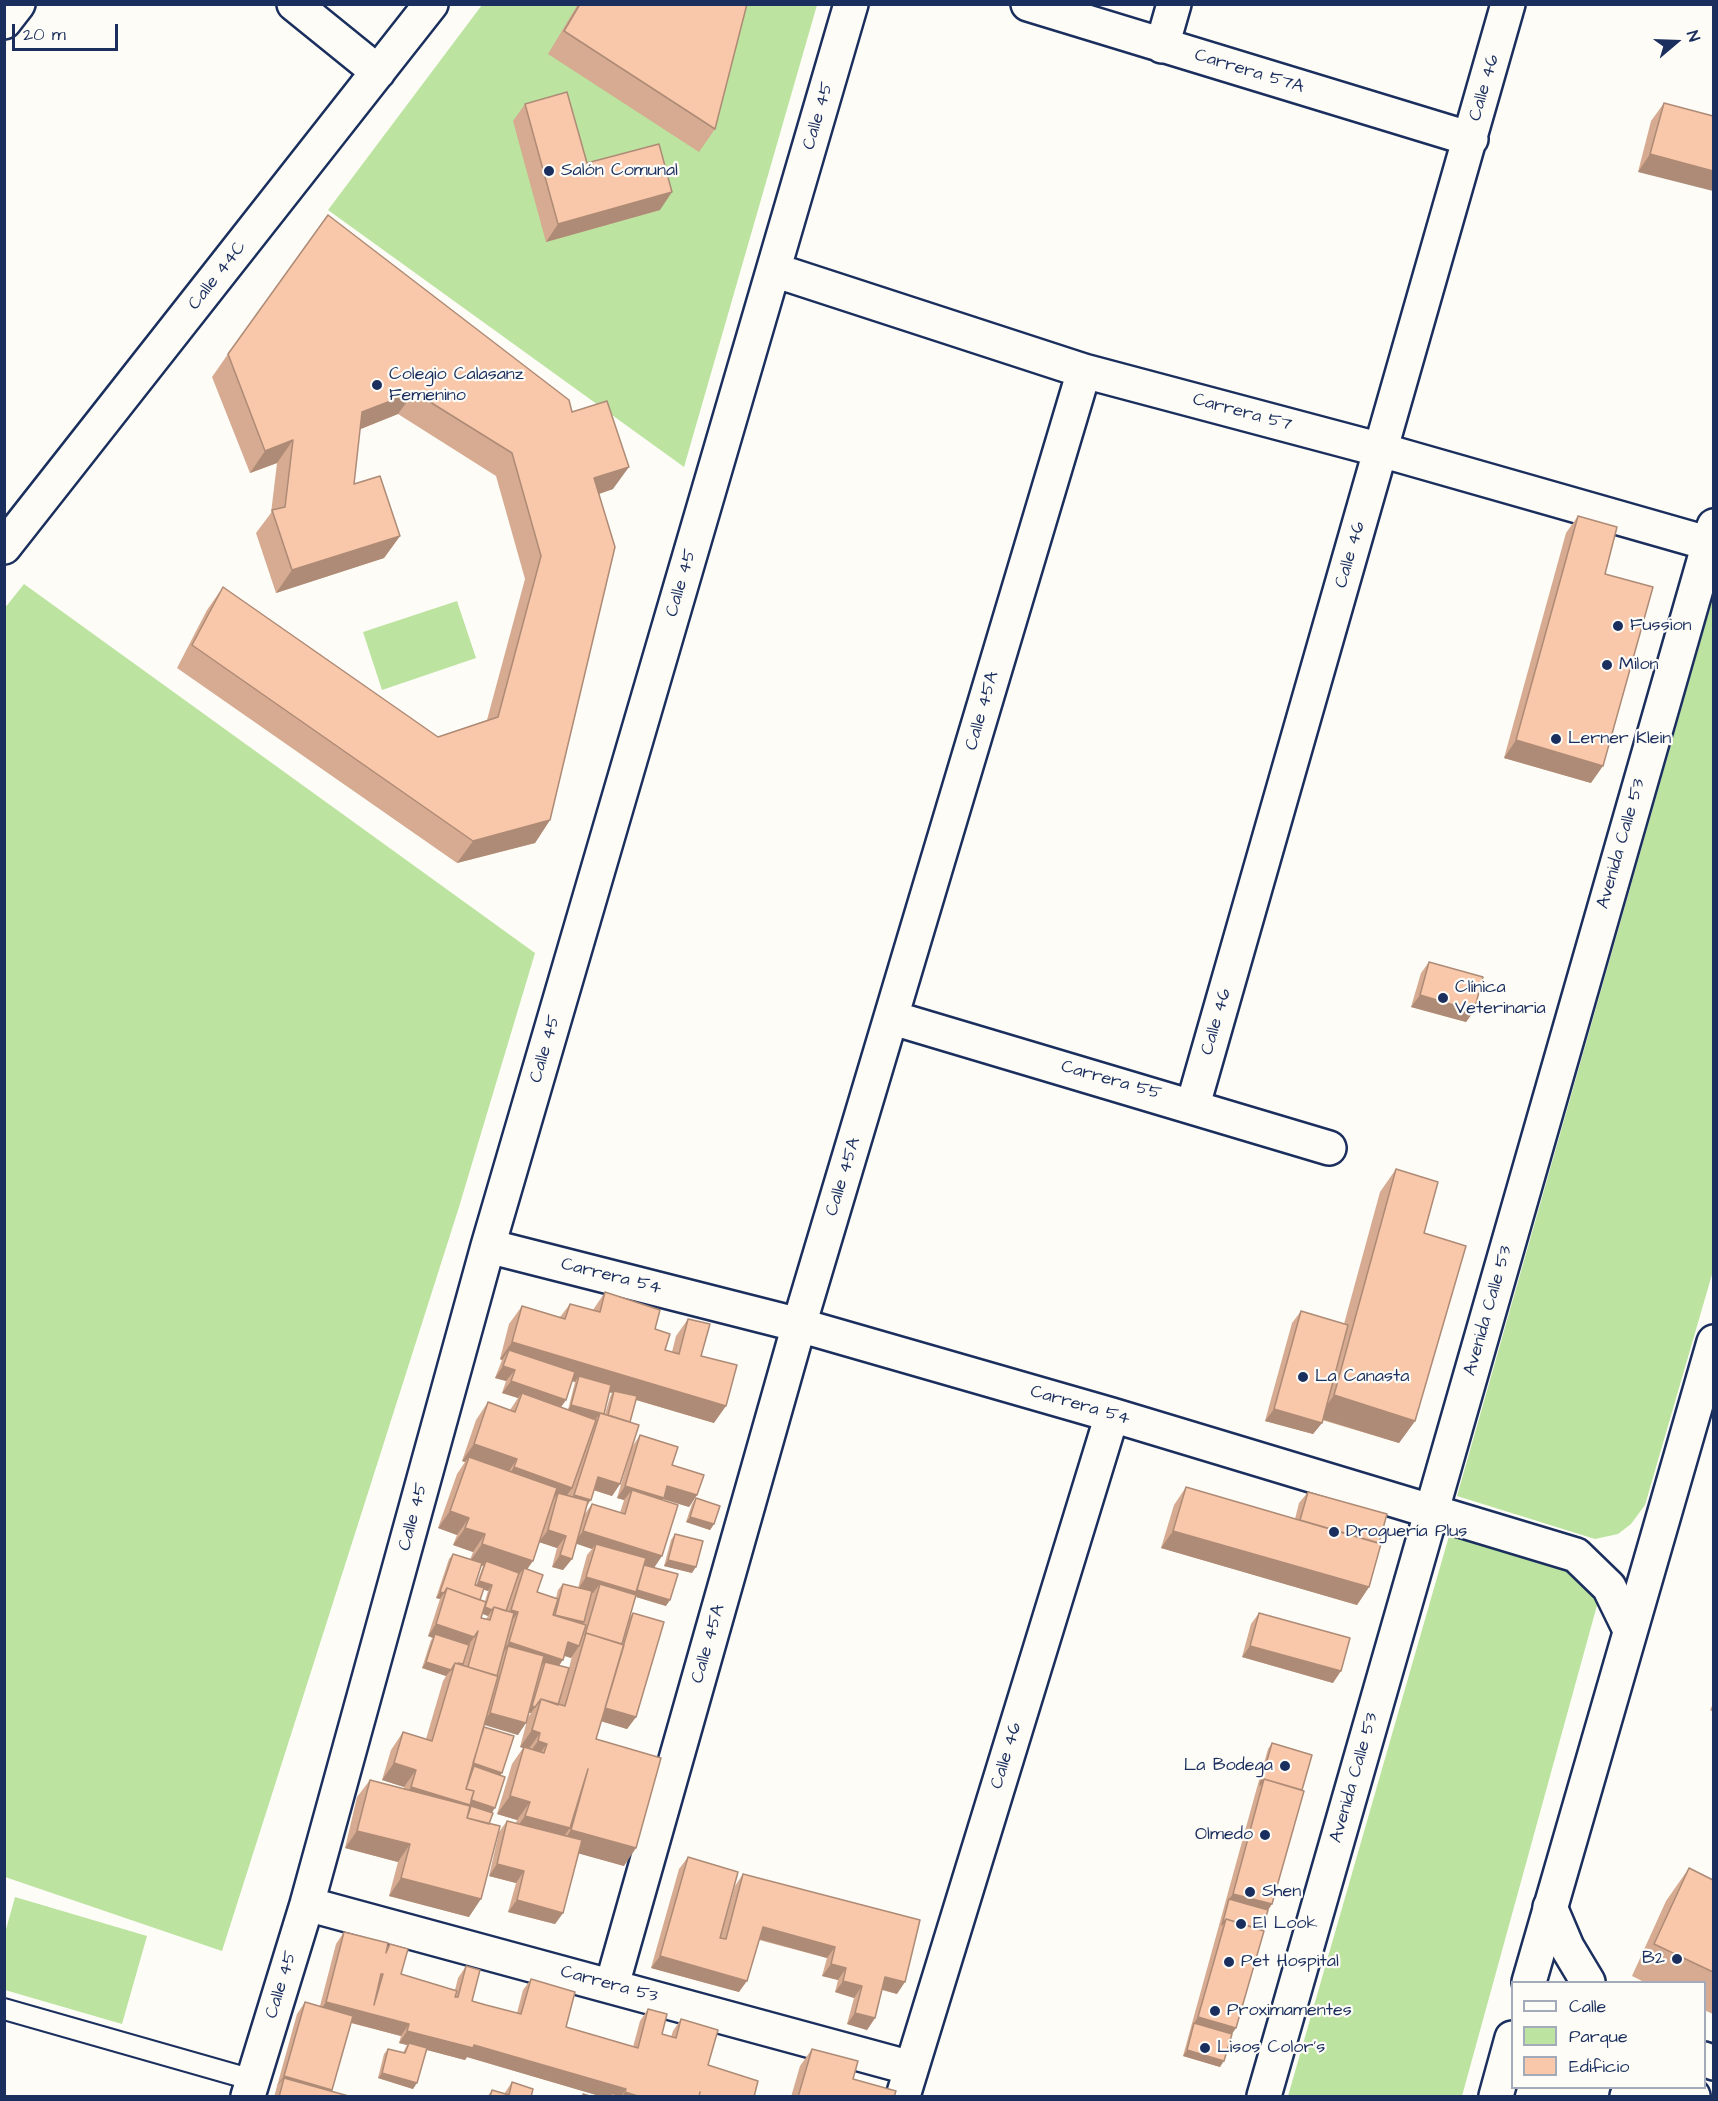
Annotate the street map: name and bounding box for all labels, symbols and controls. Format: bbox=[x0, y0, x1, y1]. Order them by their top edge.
scale bar bbox=[15, 12, 122, 50]
north arrow bbox=[1646, 12, 1706, 72]
text: 20 m bbox=[23, 22, 66, 47]
text: N bbox=[1681, 28, 1705, 44]
street label: Carrera 57A bbox=[1192, 45, 1306, 99]
street label: Calle 46 bbox=[1465, 52, 1505, 124]
street label: Calle 45 bbox=[799, 80, 839, 152]
place label: Salón Comunal bbox=[561, 160, 678, 182]
marker: Salón Comunal bbox=[542, 164, 556, 178]
street label: Calle 44C bbox=[184, 237, 252, 315]
place label: Colegio Calasanz Femenino bbox=[389, 364, 524, 406]
marker: Colegio Calasanz Femenino bbox=[370, 378, 384, 392]
street label: Carrera 57 bbox=[1190, 389, 1294, 437]
street label: Calle 46 bbox=[1331, 519, 1371, 591]
street label: Calle 45 bbox=[662, 547, 702, 619]
place label: Fussion bbox=[1630, 615, 1692, 637]
marker: Fussion bbox=[1611, 619, 1625, 633]
place label: Milon bbox=[1619, 654, 1659, 676]
marker: Milon bbox=[1600, 658, 1614, 672]
street label: Calle 45A bbox=[961, 669, 1005, 753]
place label: Lerner Klein bbox=[1568, 728, 1671, 750]
marker: Lerner Klein bbox=[1549, 732, 1563, 746]
street label: Avenida Calle 53 bbox=[1593, 776, 1651, 912]
place label: Clínica Veterinaria bbox=[1455, 977, 1546, 1020]
street label: Calle 46 bbox=[1197, 986, 1237, 1058]
marker: Clínica Veterinaria bbox=[1436, 991, 1450, 1005]
street label: Calle 45 bbox=[526, 1013, 566, 1085]
street label: Carrera 55 bbox=[1058, 1056, 1164, 1106]
street label: Calle 45A bbox=[822, 1135, 866, 1219]
street label: Avenida Calle 53 bbox=[1460, 1243, 1518, 1379]
street label: Carrera 54 bbox=[559, 1254, 663, 1300]
place label: La Canasta bbox=[1315, 1366, 1409, 1388]
marker: La Canasta bbox=[1296, 1370, 1310, 1384]
street label: Carrera 54 bbox=[1028, 1381, 1132, 1431]
street label: Calle 45 bbox=[395, 1481, 433, 1553]
place label: Droguería Plus bbox=[1346, 1521, 1467, 1543]
marker: Droguería Plus bbox=[1327, 1525, 1341, 1539]
street label: Calle 45A bbox=[687, 1602, 731, 1686]
street label: Avenida Calle 53 bbox=[1326, 1710, 1384, 1846]
street label: Calle 46 bbox=[987, 1720, 1027, 1792]
place label: La Bodega bbox=[1184, 1755, 1273, 1777]
marker: La Bodega bbox=[1278, 1759, 1292, 1773]
place label: Olmedo bbox=[1195, 1824, 1253, 1846]
marker: Olmedo bbox=[1258, 1828, 1272, 1842]
place label: Shen bbox=[1262, 1881, 1301, 1903]
marker: Shen bbox=[1243, 1885, 1257, 1899]
place label: El Look bbox=[1253, 1913, 1317, 1935]
marker: El Look bbox=[1234, 1917, 1248, 1931]
place label: B2 bbox=[1642, 1948, 1665, 1970]
street label: Calle 45 bbox=[262, 1949, 302, 2021]
place label: Pet Hospital bbox=[1241, 1951, 1339, 1973]
marker: B2 bbox=[1670, 1952, 1684, 1966]
marker: Pet Hospital bbox=[1222, 1955, 1236, 1969]
street label: Carrera 53 bbox=[558, 1962, 660, 2008]
legend bbox=[1511, 1981, 1706, 2089]
text: Calle bbox=[1569, 1994, 1606, 2019]
place label: Proximamentes bbox=[1227, 2000, 1352, 2022]
marker: Proximamentes bbox=[1208, 2004, 1222, 2018]
text: Parque bbox=[1569, 2024, 1628, 2049]
place label: Lisos Color's bbox=[1217, 2037, 1325, 2059]
marker: Lisos Color's bbox=[1198, 2041, 1212, 2055]
text: Edificio bbox=[1569, 2054, 1629, 2079]

